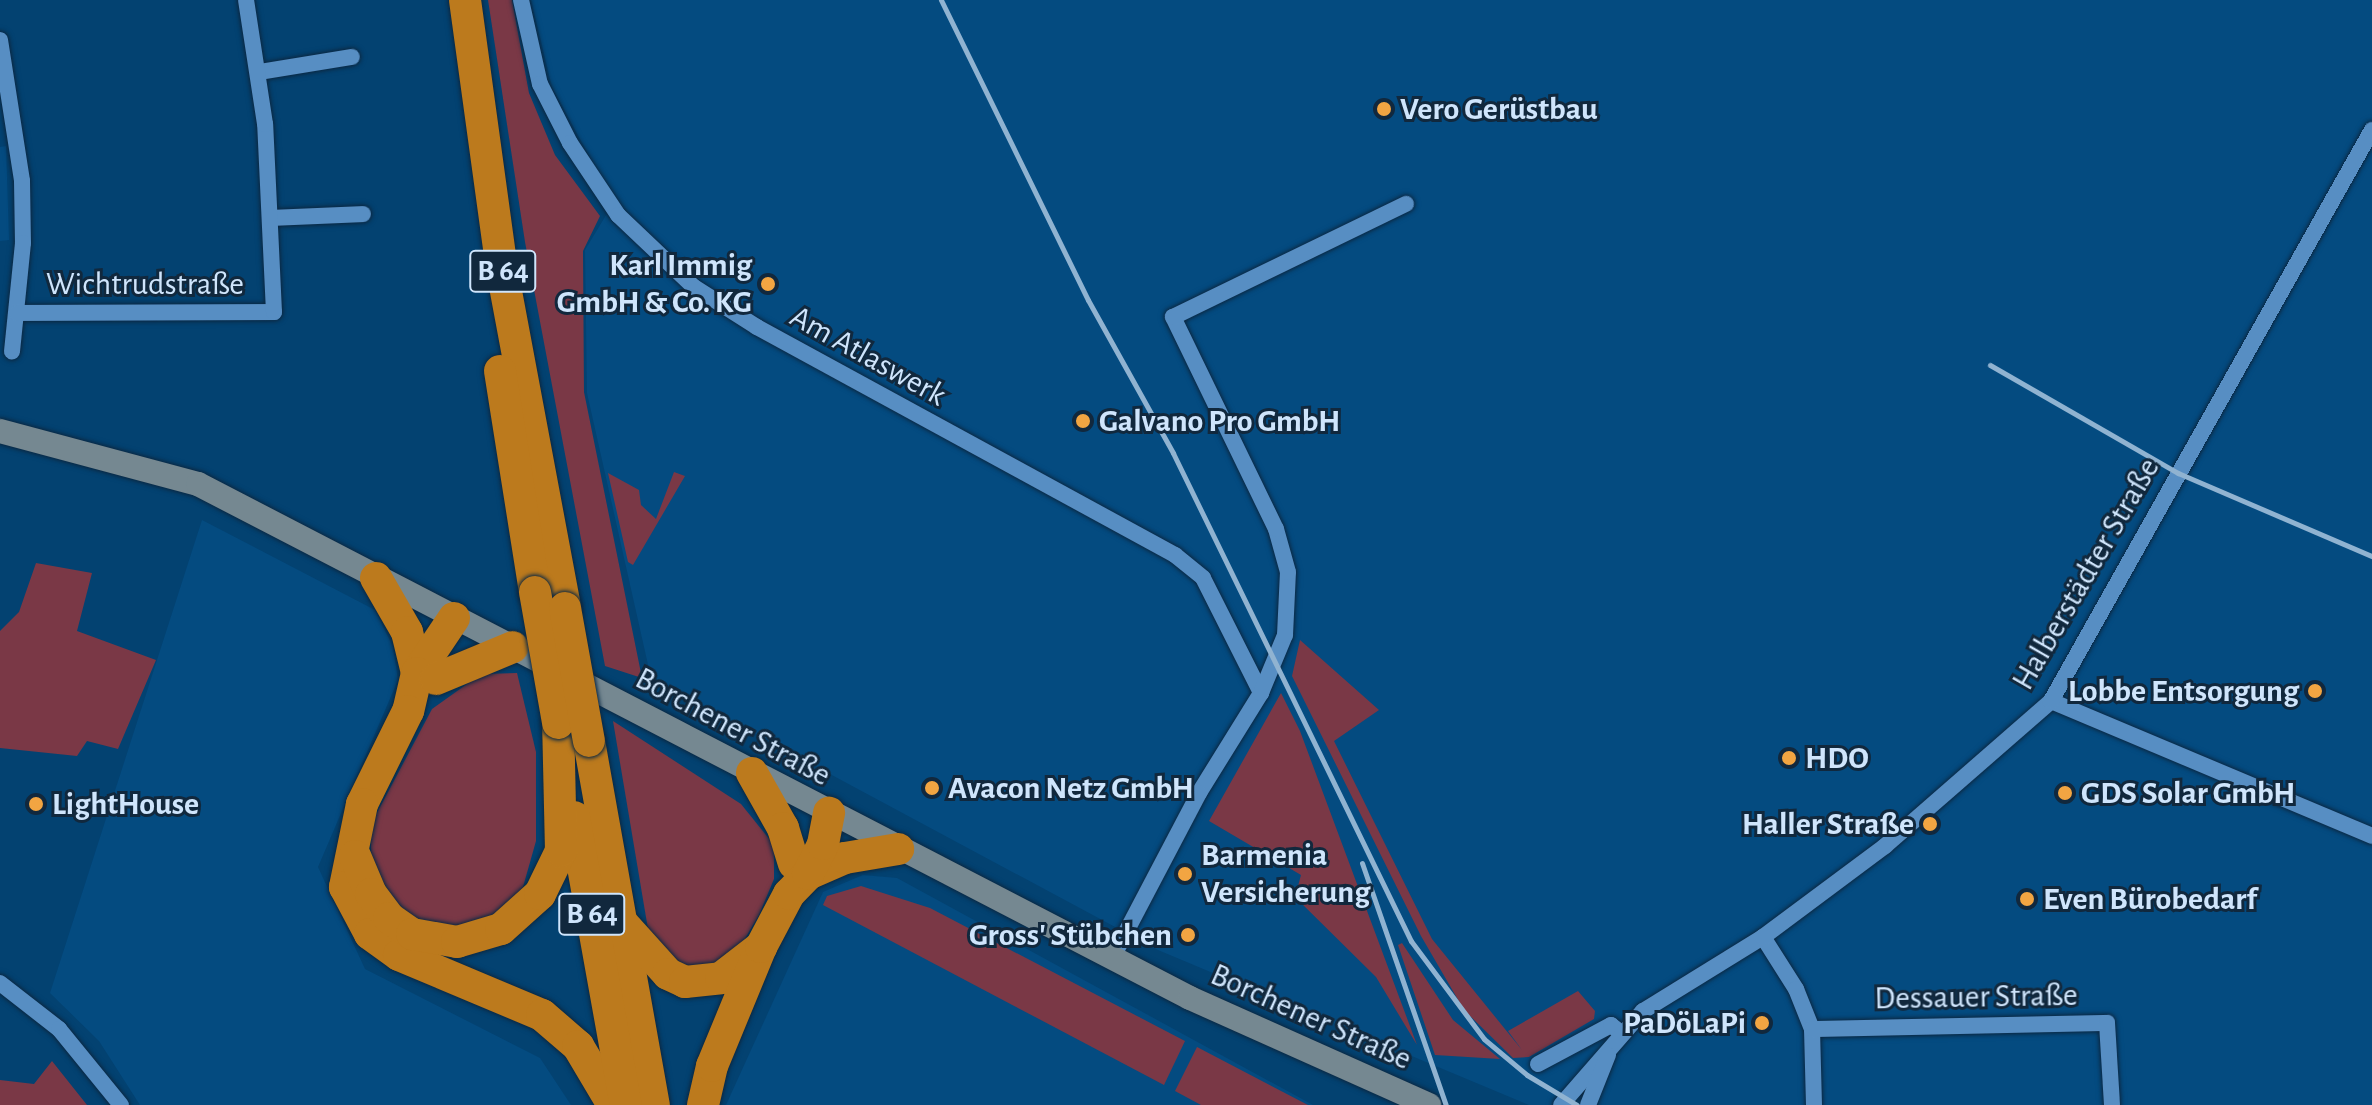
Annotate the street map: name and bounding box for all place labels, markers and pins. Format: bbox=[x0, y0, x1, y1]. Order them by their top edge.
place label: Vero Gerüstbau bbox=[1400, 90, 1598, 128]
marker: Vero Gerüstbau bbox=[1375, 100, 1393, 118]
place label: Karl Immig GmbH & Co. KG bbox=[557, 247, 752, 322]
marker: Karl Immig GmbH & Co. KG bbox=[759, 275, 777, 293]
place label: Galvano Pro GmbH bbox=[1099, 402, 1340, 440]
marker: Galvano Pro GmbH bbox=[1074, 412, 1092, 430]
place label: Lobbe Entsorgung bbox=[2068, 672, 2299, 710]
marker: Lobbe Entsorgung bbox=[2306, 682, 2324, 700]
place label: HDO bbox=[1805, 739, 1869, 777]
marker: HDO bbox=[1780, 749, 1798, 767]
place label: Avacon Netz GmbH bbox=[948, 769, 1194, 807]
place label: GDS Solar GmbH bbox=[2081, 774, 2295, 812]
marker: Avacon Netz GmbH bbox=[923, 779, 941, 797]
marker: GDS Solar GmbH bbox=[2056, 784, 2074, 802]
place label: LightHouse bbox=[52, 785, 199, 823]
marker: LightHouse bbox=[27, 795, 45, 813]
place label: Haller Straße bbox=[1742, 805, 1914, 843]
marker: Haller Straße bbox=[1921, 815, 1939, 833]
place label: Barmenia Versicherung bbox=[1201, 837, 1370, 912]
marker: Barmenia Versicherung bbox=[1176, 865, 1194, 883]
place label: Even Bürobedarf bbox=[2043, 880, 2257, 918]
marker: Even Bürobedarf bbox=[2018, 890, 2036, 908]
place label: Gross' Stübchen bbox=[969, 916, 1172, 954]
marker: Gross' Stübchen bbox=[1179, 926, 1197, 944]
place label: PaDöLaPi bbox=[1623, 1004, 1746, 1042]
marker: PaDöLaPi bbox=[1753, 1014, 1771, 1032]

